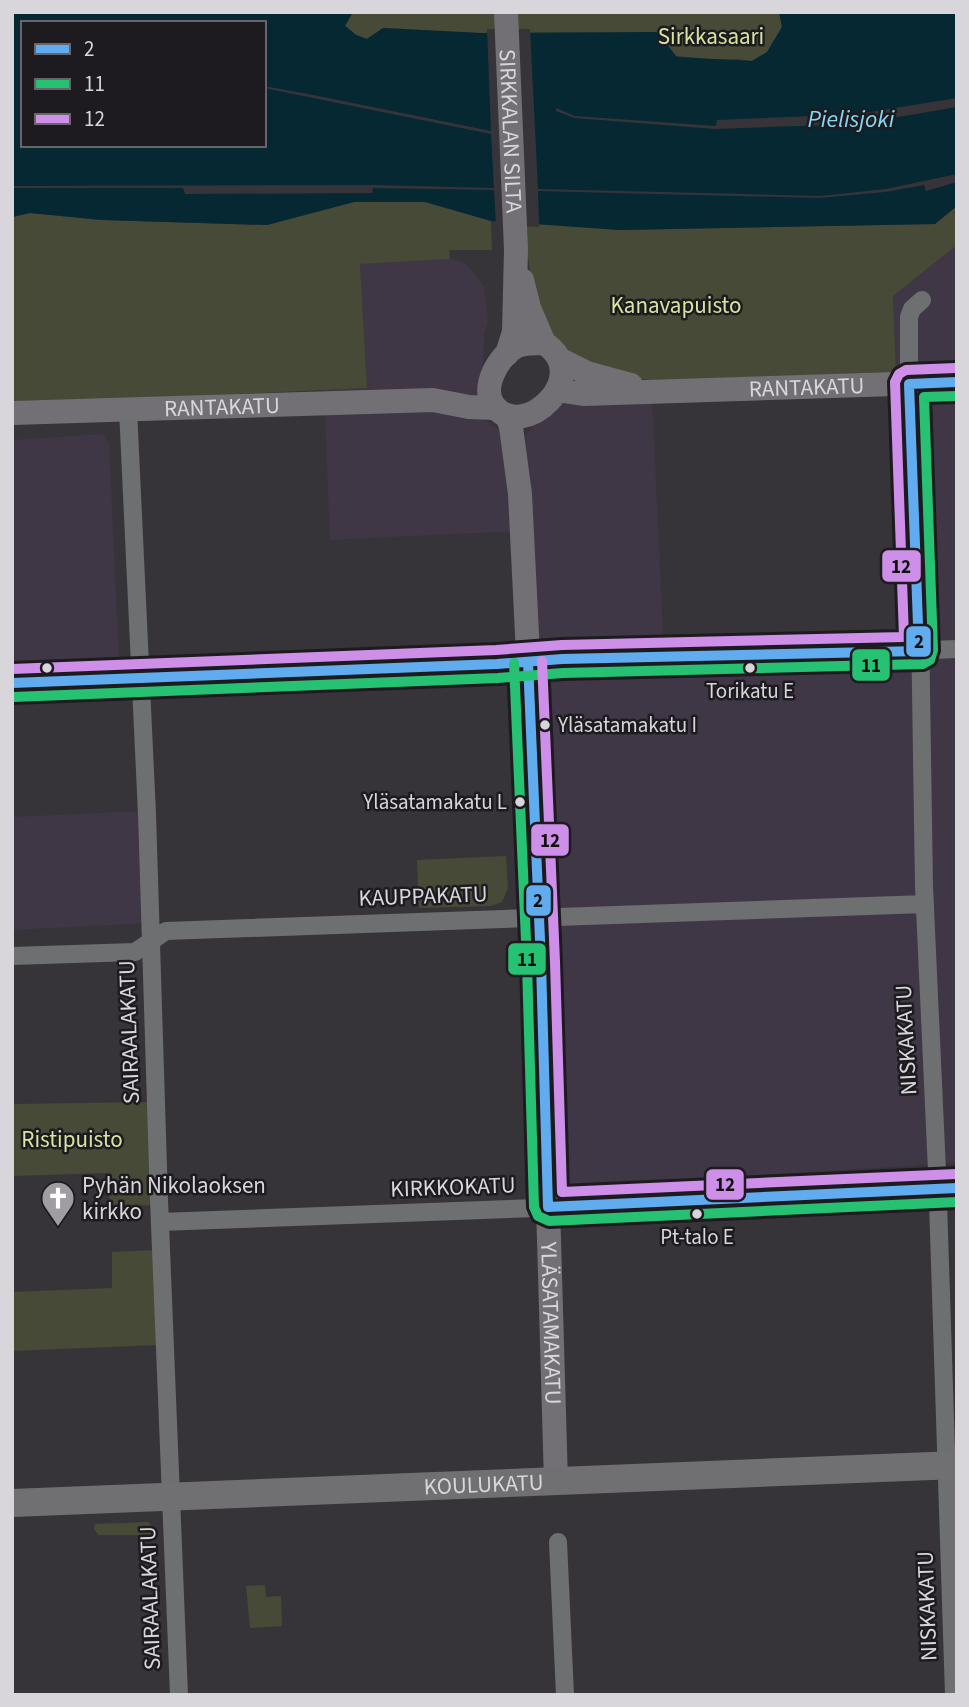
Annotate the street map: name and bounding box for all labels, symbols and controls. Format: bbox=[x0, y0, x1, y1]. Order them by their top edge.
park label: Sirkkasaari bbox=[658, 20, 764, 53]
legend bbox=[21, 21, 266, 147]
text: 2 bbox=[84, 34, 94, 64]
street label: SIRKKALAN SILTA bbox=[491, 48, 531, 214]
text: 11 bbox=[84, 69, 105, 99]
water label: Pielisjoki bbox=[808, 102, 895, 137]
text: 12 bbox=[84, 104, 105, 134]
park label: Kanavapuisto bbox=[611, 289, 742, 322]
street label: RANTAKATU bbox=[748, 368, 865, 405]
street label: RANTAKATU bbox=[164, 388, 280, 425]
line badge: 12 bbox=[881, 549, 922, 583]
text: 12 bbox=[891, 554, 911, 581]
line badge: 2 bbox=[905, 625, 932, 658]
text: 2 bbox=[914, 629, 924, 656]
line badge: 11 bbox=[851, 648, 891, 682]
text: 11 bbox=[861, 653, 881, 680]
unlabelled marker bbox=[40, 661, 54, 675]
marker: Torikatu E bbox=[743, 661, 757, 675]
place label: Torikatu E bbox=[706, 676, 794, 706]
place label: Yläsatamakatu I bbox=[557, 710, 697, 740]
marker: Yläsatamakatu I bbox=[538, 718, 552, 732]
place label: Yläsatamakatu L bbox=[362, 787, 507, 817]
marker: Yläsatamakatu L bbox=[513, 795, 527, 809]
line badge: 12 bbox=[530, 823, 570, 857]
text: 12 bbox=[540, 828, 560, 855]
street label: KAUPPAKATU bbox=[358, 877, 488, 915]
line badge: 2 bbox=[525, 884, 552, 917]
text: 2 bbox=[533, 888, 543, 915]
line badge: 11 bbox=[507, 942, 547, 976]
text: 11 bbox=[517, 947, 537, 974]
street label: SAIRAALAKATU bbox=[110, 960, 148, 1104]
street label: NISKAKATU bbox=[887, 984, 925, 1096]
park label: Ristipuisto bbox=[21, 1123, 123, 1156]
street label: KIRKKOKATU bbox=[390, 1168, 516, 1206]
line badge: 12 bbox=[705, 1168, 745, 1201]
place label: Pyhän Nikolaoksen kirkko bbox=[82, 1169, 266, 1228]
text: 12 bbox=[715, 1172, 735, 1199]
church icon: Pyhän Nikolaoksen kirkko bbox=[39, 1179, 77, 1228]
marker: Pt-talo E bbox=[690, 1207, 704, 1221]
place label: Pt-talo E bbox=[660, 1222, 734, 1252]
street label: YLÄSATAMAKATU bbox=[533, 1240, 570, 1405]
street label: KOULUKATU bbox=[423, 1465, 544, 1503]
street label: SAIRAALAKATU bbox=[131, 1526, 169, 1670]
street label: NISKAKATU bbox=[909, 1550, 945, 1662]

